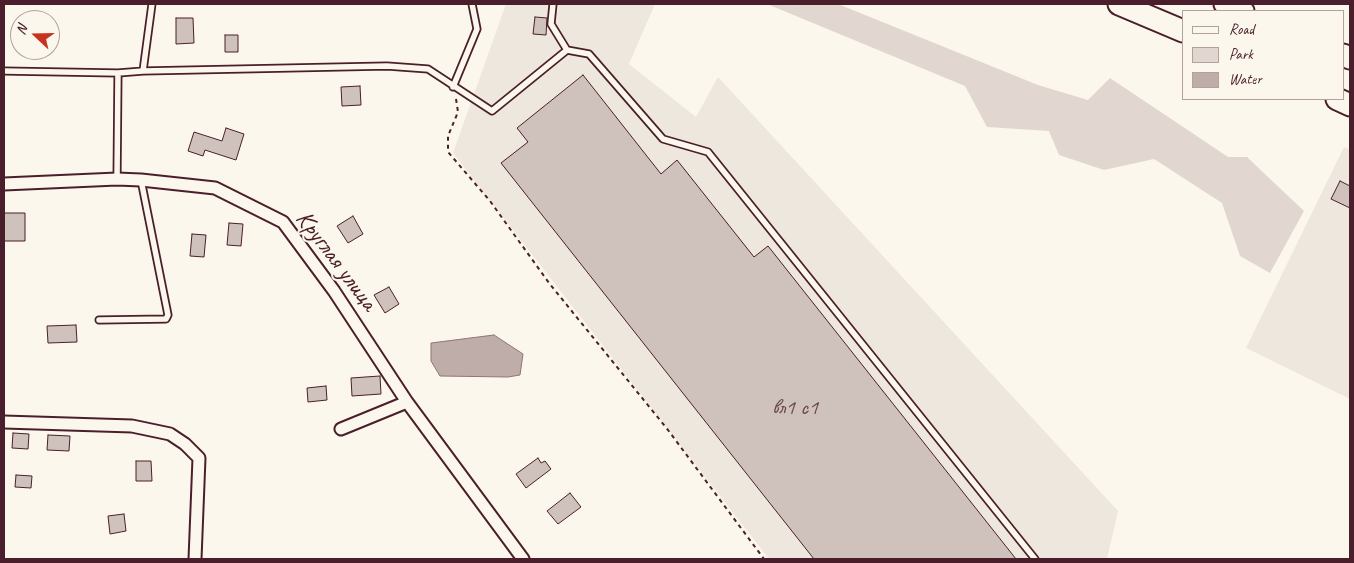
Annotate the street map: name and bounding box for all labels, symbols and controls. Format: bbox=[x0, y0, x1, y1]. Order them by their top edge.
north arrow bbox=[10, 10, 60, 60]
legend bbox=[1182, 10, 1344, 100]
text: Road bbox=[1229, 20, 1254, 39]
text: N bbox=[12, 23, 31, 37]
text: Park bbox=[1229, 45, 1253, 64]
text: Water bbox=[1229, 70, 1262, 89]
street label: Круглая улица bbox=[289, 205, 383, 317]
house number: вл1 с1 bbox=[772, 395, 818, 421]

